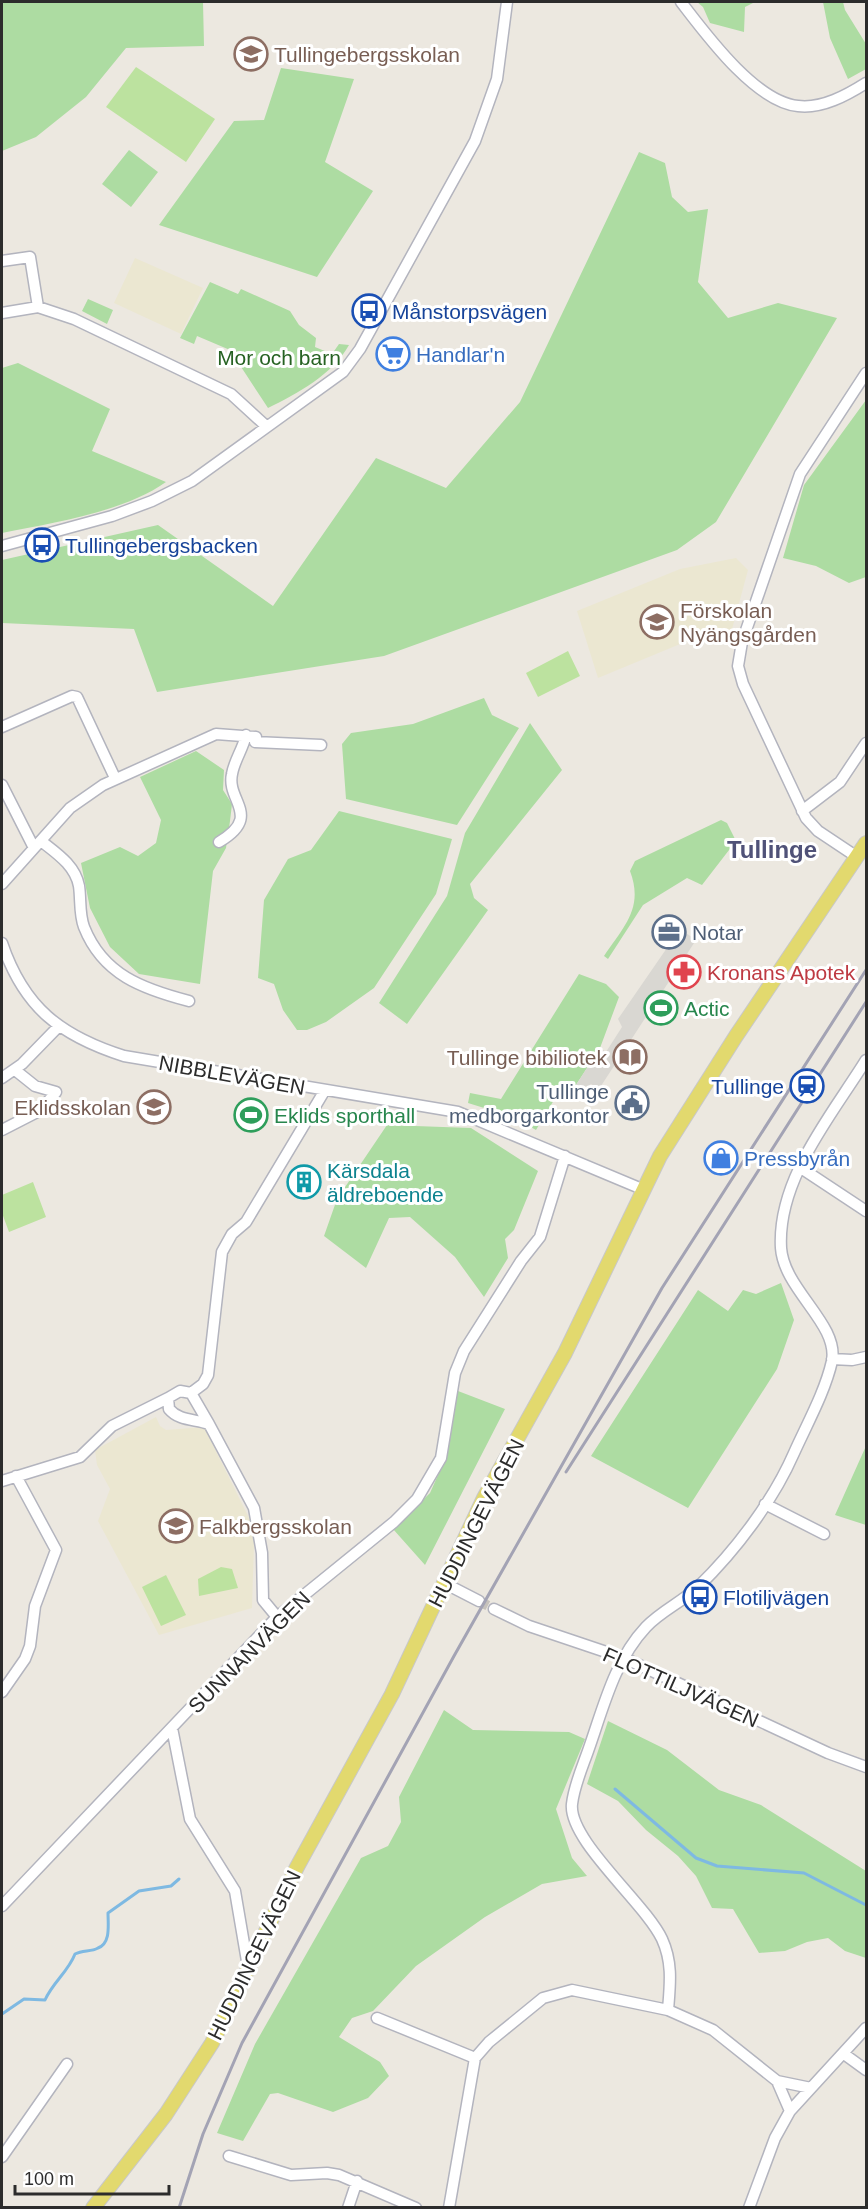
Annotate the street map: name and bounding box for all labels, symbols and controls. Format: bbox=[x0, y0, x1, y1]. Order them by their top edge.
school or university icon: Tullingebergsskolan bbox=[233, 36, 269, 72]
place label: Tullingebergsskolan bbox=[274, 43, 460, 66]
bus stop icon: Månstorpsvägen bbox=[351, 293, 387, 329]
place label: Månstorpsvägen bbox=[392, 300, 547, 323]
supermarket icon: Handlar'n bbox=[375, 336, 411, 372]
place label: Handlar'n bbox=[416, 343, 505, 366]
park label: Mor och barn bbox=[217, 346, 341, 369]
bus stop icon: Tullingebergsbacken bbox=[24, 527, 60, 563]
place label: Tullingebergsbacken bbox=[65, 534, 258, 557]
place label: Förskolan Nyängsgården bbox=[680, 599, 817, 646]
school or university icon: Förskolan Nyängsgården bbox=[639, 604, 675, 640]
district label: Tullinge bbox=[727, 836, 817, 863]
office icon: Notar bbox=[651, 914, 687, 950]
place label: Notar bbox=[692, 921, 743, 944]
pharmacy icon: Kronans Apotek bbox=[666, 954, 702, 990]
place label: Kronans Apotek bbox=[707, 961, 856, 984]
sports icon: Actic bbox=[643, 990, 679, 1026]
place label: Actic bbox=[684, 997, 730, 1020]
library icon: Tullinge bibiliotek bbox=[612, 1039, 648, 1075]
place label: Tullinge bibiliotek bbox=[447, 1046, 607, 1069]
street label: NIBBLEVÄGEN bbox=[157, 1051, 307, 1099]
station icon: Tullinge bbox=[789, 1068, 825, 1104]
place label: Tullinge bbox=[711, 1075, 784, 1098]
place label: Tullinge medborgarkontor bbox=[449, 1080, 609, 1127]
public building icon: Tullinge medborgarkontor bbox=[614, 1085, 650, 1121]
school or university icon: Eklidsskolan bbox=[136, 1089, 172, 1125]
place label: Eklidsskolan bbox=[14, 1096, 131, 1119]
sports icon: Eklids sporthall bbox=[233, 1097, 269, 1133]
place label: Eklids sporthall bbox=[274, 1104, 415, 1127]
shop icon: Pressbyrån bbox=[703, 1140, 739, 1176]
place label: Pressbyrån bbox=[744, 1147, 850, 1170]
place label: Kärsdala äldreboende bbox=[327, 1159, 444, 1206]
building icon: Kärsdala äldreboende bbox=[286, 1164, 322, 1200]
street label: HUDDINGEVÄGEN bbox=[424, 1435, 528, 1611]
school or university icon: Falkbergsskolan bbox=[158, 1508, 194, 1544]
place label: Falkbergsskolan bbox=[199, 1515, 352, 1538]
bus stop icon: Flotiljvägen bbox=[682, 1579, 718, 1615]
place label: Flotiljvägen bbox=[723, 1586, 829, 1609]
street label: SUNNANVÄGEN bbox=[184, 1587, 314, 1717]
street label: FLOTTILJVÄGEN bbox=[600, 1642, 762, 1732]
street label: HUDDINGEVÄGEN bbox=[203, 1867, 305, 2043]
scale bar bbox=[15, 2158, 170, 2196]
text: 100 m bbox=[24, 2169, 74, 2189]

